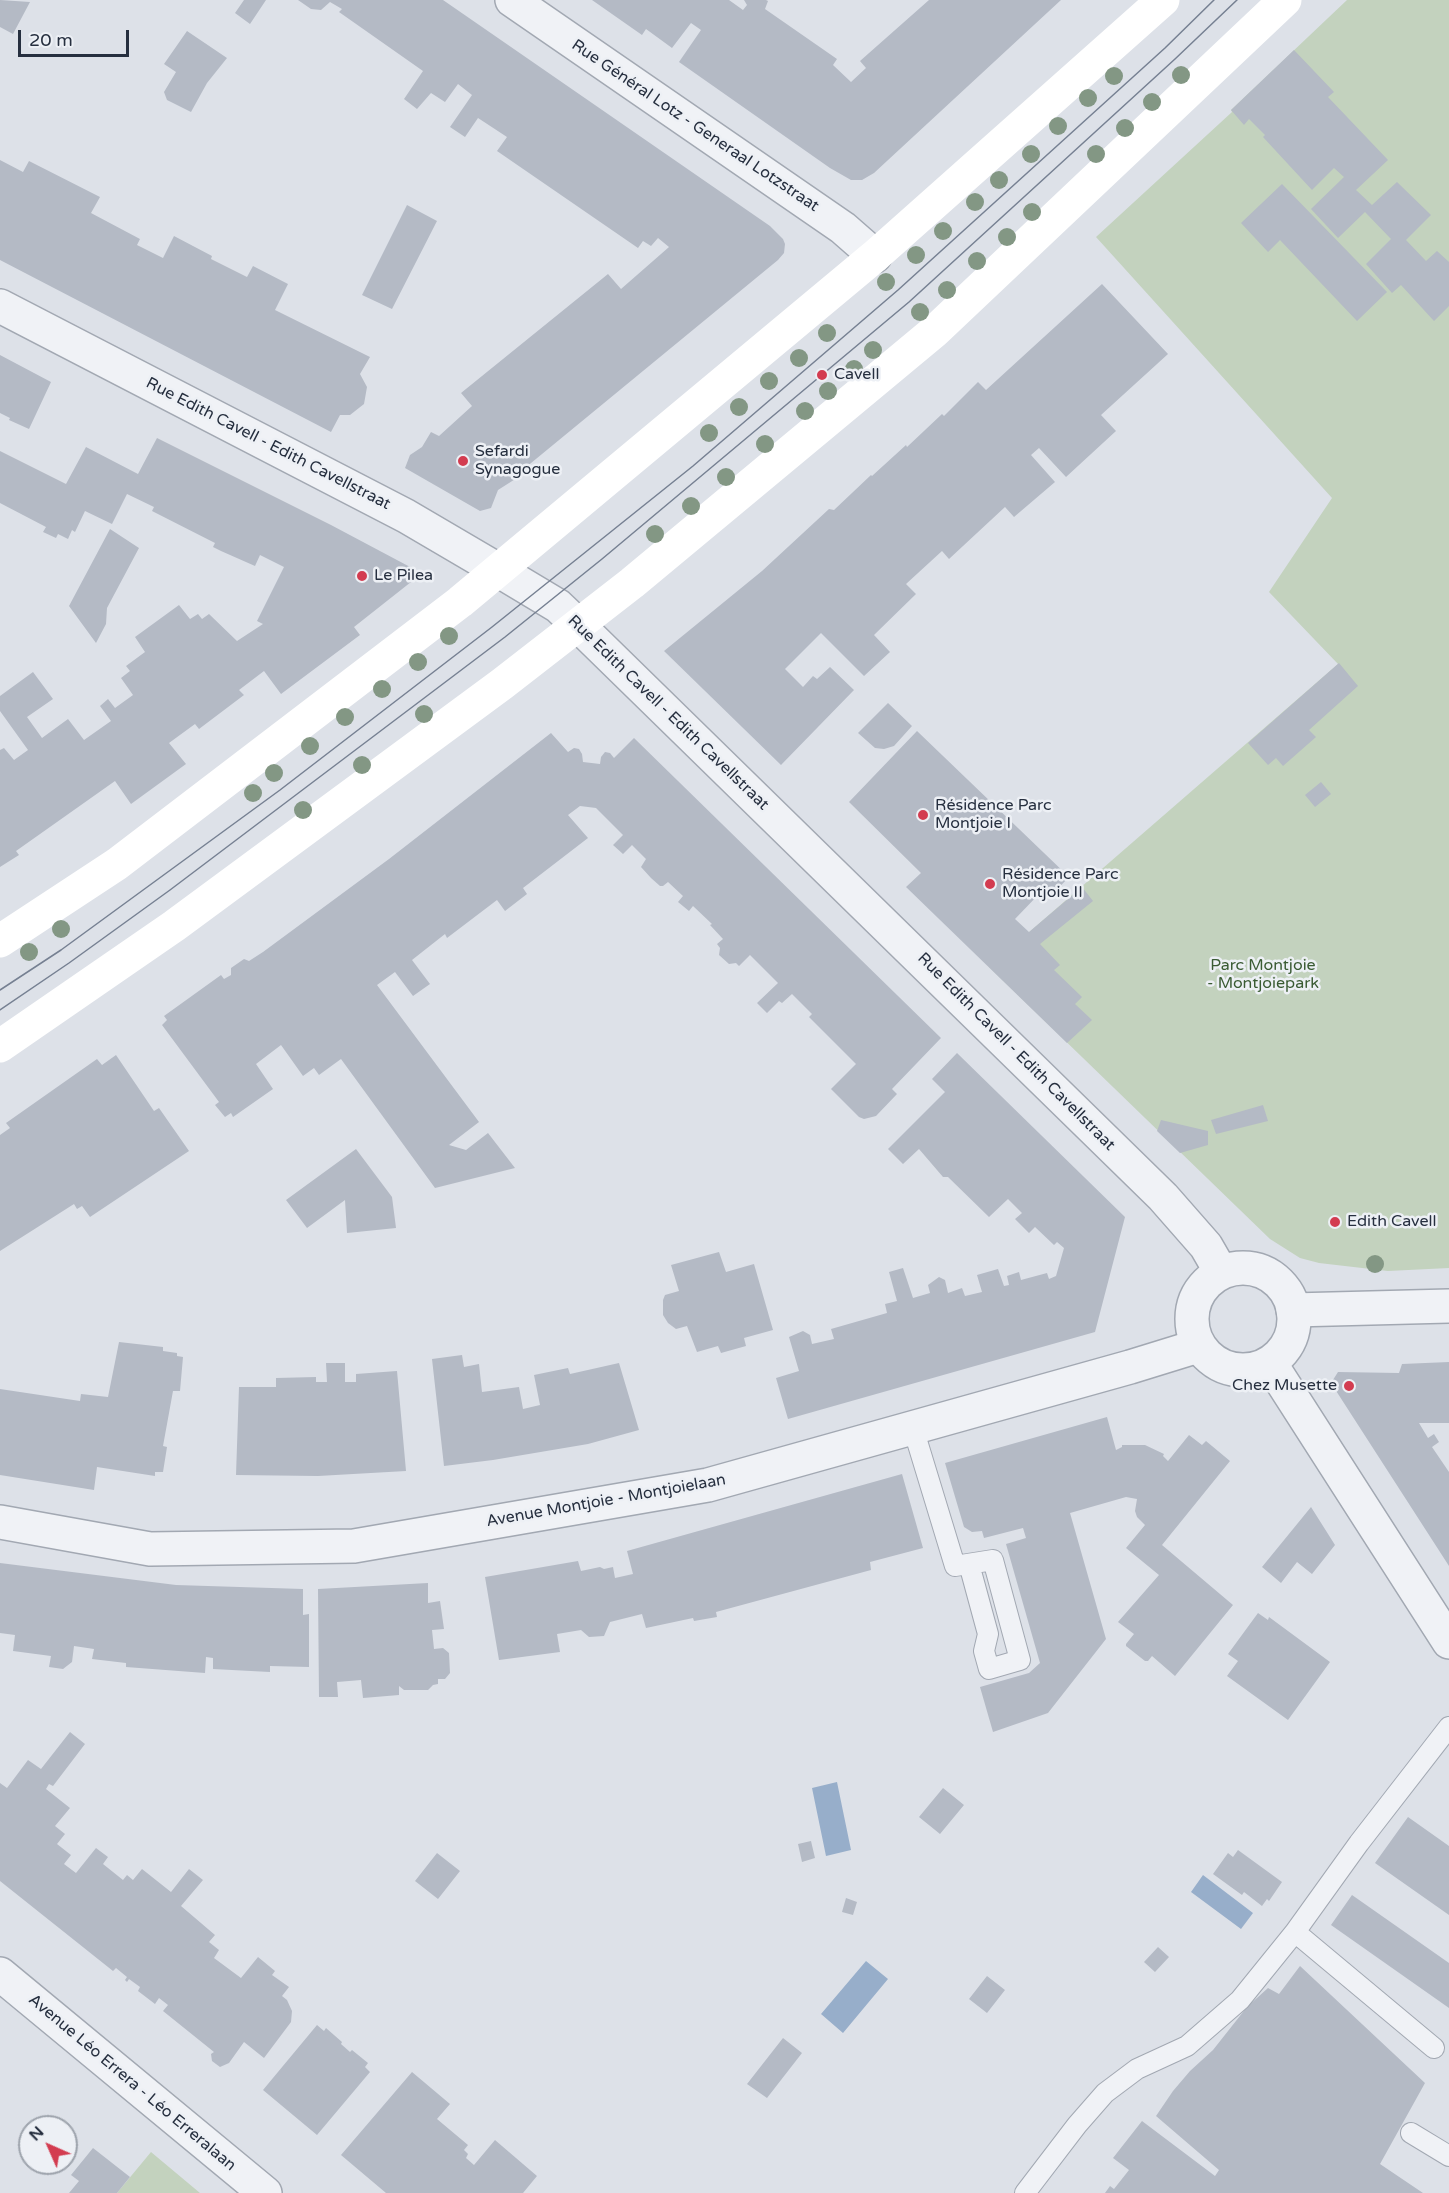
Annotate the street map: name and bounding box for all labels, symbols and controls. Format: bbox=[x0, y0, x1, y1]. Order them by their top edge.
scale bar bbox=[21, 18, 132, 56]
text: 20 m bbox=[29, 29, 73, 51]
street label: Rue Général Lotz - Generaal Lotzstraat bbox=[568, 36, 822, 216]
place label: Cavell bbox=[834, 365, 879, 385]
marker: Cavell bbox=[815, 368, 829, 382]
street label: Rue Edith Cavell - Edith Cavellstraat bbox=[143, 374, 393, 514]
place label: Sefardi Synagogue bbox=[475, 442, 560, 480]
marker: Sefardi Synagogue bbox=[456, 454, 470, 468]
place label: Le Pilea bbox=[374, 566, 433, 586]
marker: Le Pilea bbox=[355, 569, 369, 583]
street label: Rue Edith Cavell - Edith Cavellstraat bbox=[564, 612, 772, 814]
place label: Résidence Parc Montjoie I bbox=[935, 796, 1051, 834]
marker: Résidence Parc Montjoie I bbox=[916, 808, 930, 822]
place label: Résidence Parc Montjoie II bbox=[1002, 865, 1118, 903]
marker: Résidence Parc Montjoie II bbox=[983, 877, 997, 891]
street label: Rue Edith Cavell - Edith Cavellstraat bbox=[913, 949, 1119, 1155]
park label: Parc Montjoie - Montjoiepark bbox=[1207, 956, 1319, 994]
place label: Edith Cavell bbox=[1347, 1212, 1436, 1232]
marker: Edith Cavell bbox=[1328, 1215, 1342, 1229]
place label: Chez Musette bbox=[1232, 1376, 1337, 1396]
marker: Chez Musette bbox=[1342, 1379, 1356, 1393]
street label: Avenue Montjoie - Montjoielaan bbox=[485, 1470, 727, 1532]
street label: Avenue Léo Errera - Léo Erreralaan bbox=[24, 1991, 240, 2175]
north arrow bbox=[18, 2115, 78, 2175]
text: N bbox=[25, 2122, 48, 2145]

